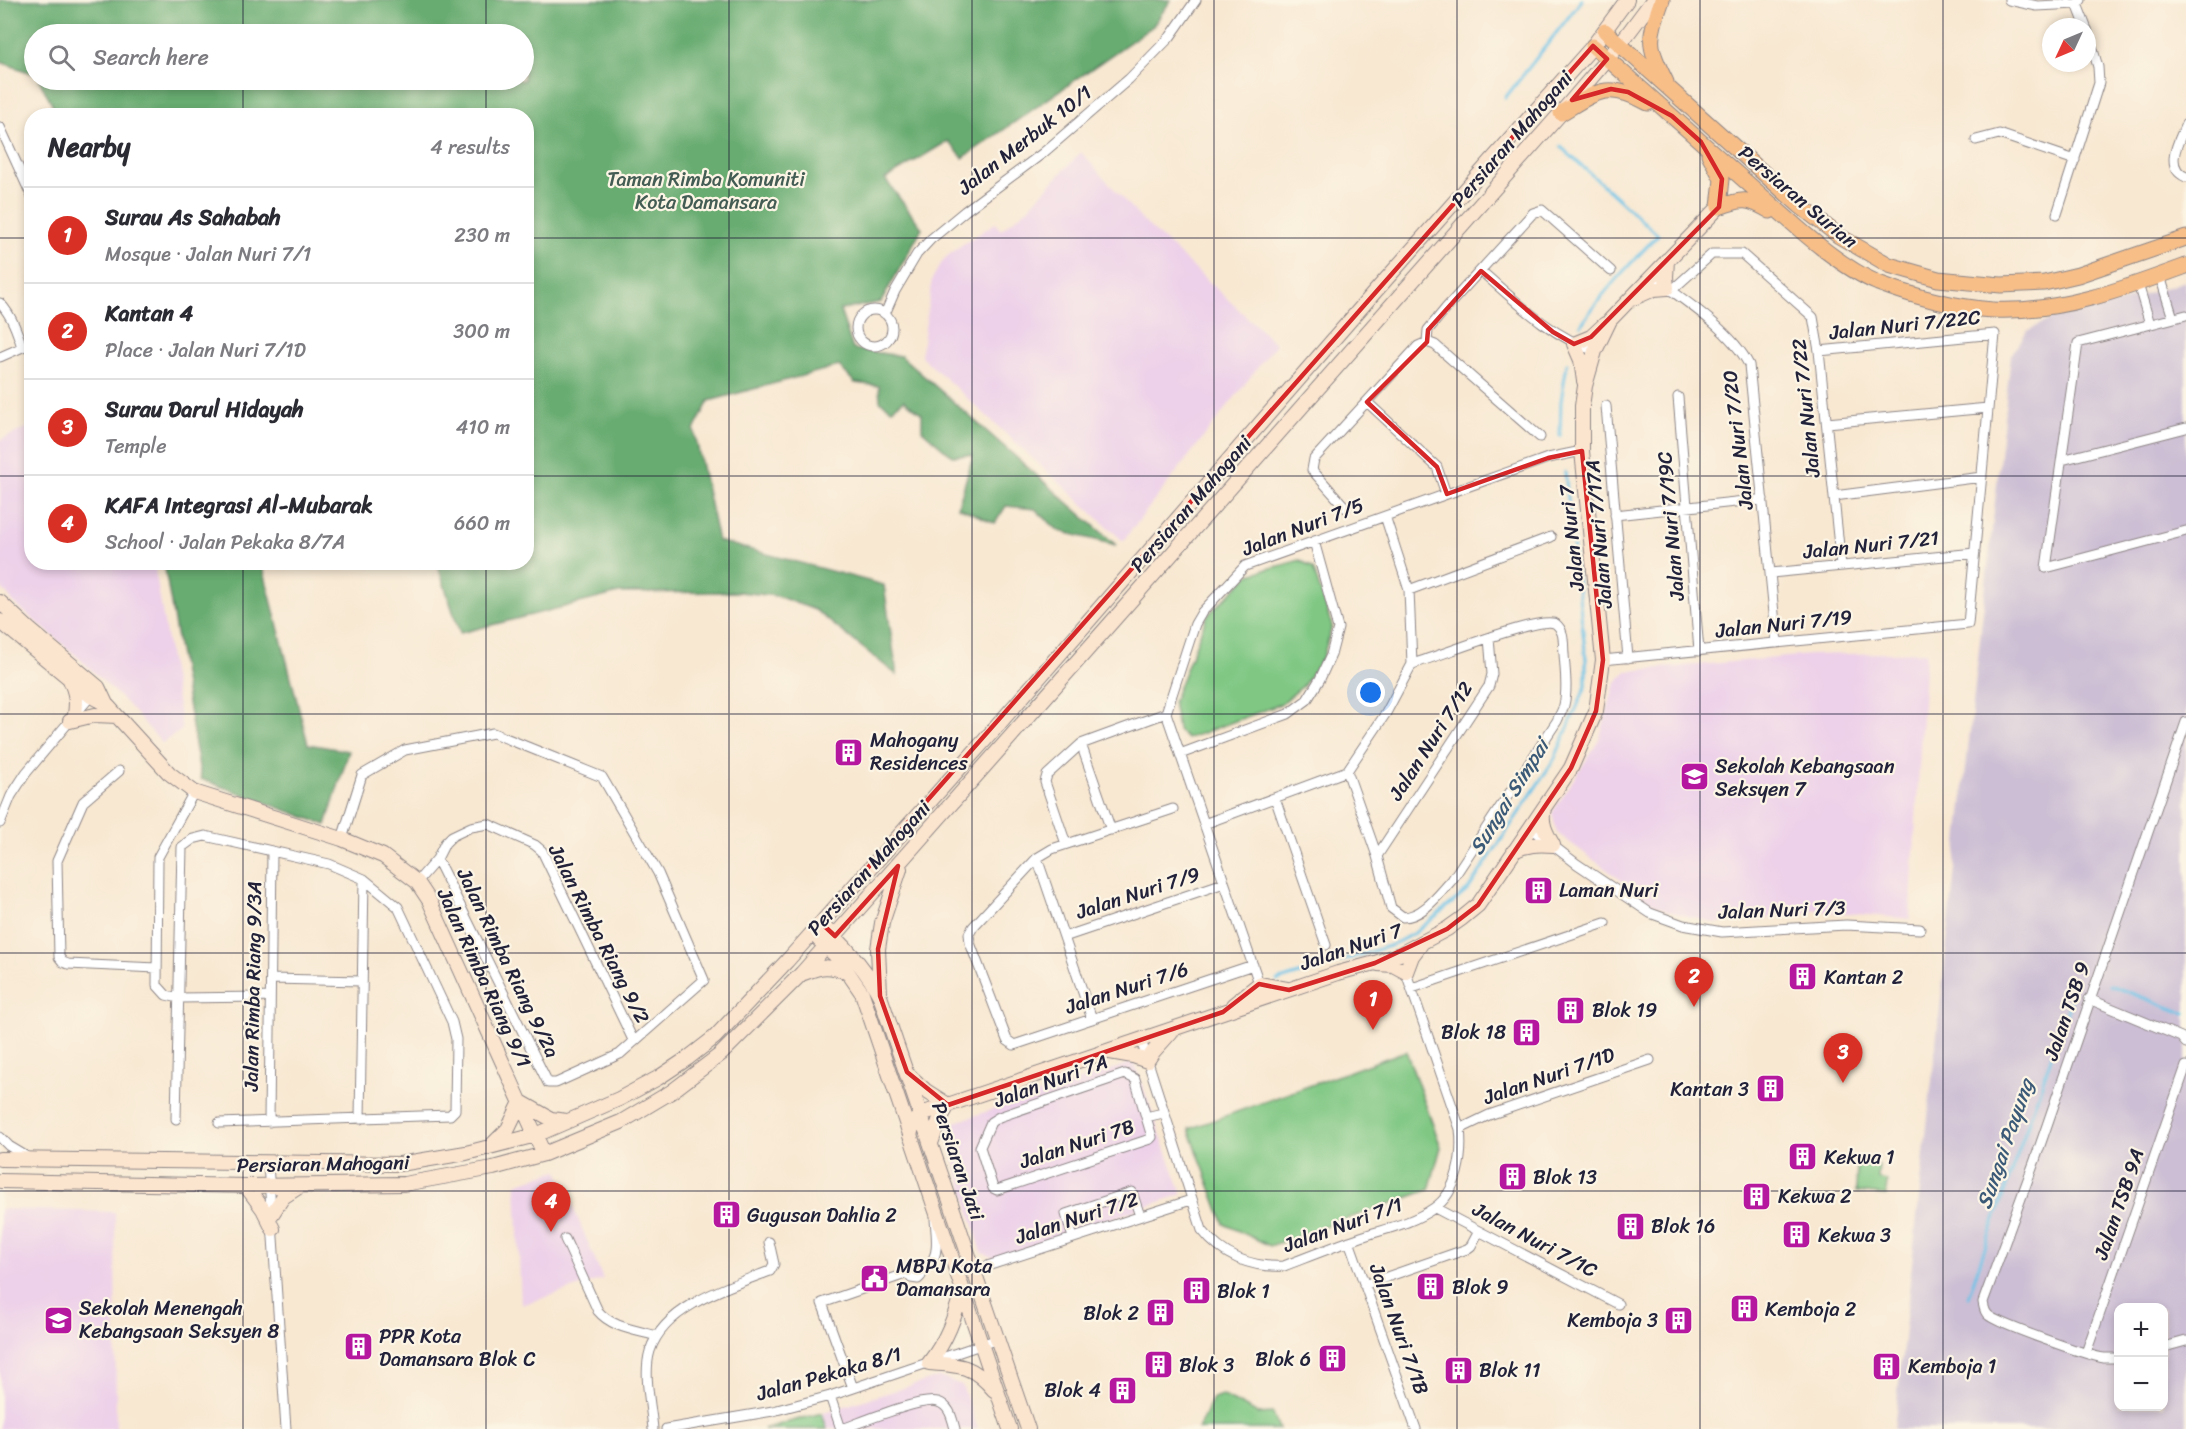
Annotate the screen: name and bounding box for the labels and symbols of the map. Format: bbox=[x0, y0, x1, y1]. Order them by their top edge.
north arrow bbox=[2042, 18, 2096, 72]
street label: Persiaran Mahogani bbox=[1442, 61, 1583, 216]
street label: Jalan Merbuk 10/1 bbox=[949, 76, 1100, 205]
street label: Persiaran Surian bbox=[1730, 136, 1866, 258]
park label: Taman Rimba Komuniti Kota Damansara bbox=[607, 162, 806, 220]
street label: Jalan Nuri 7/22C bbox=[1827, 300, 1983, 350]
street label: Jalan Nuri 7/22 bbox=[1781, 336, 1831, 480]
street label: Jalan Nuri 7/20 bbox=[1712, 368, 1764, 513]
street label: Persiaran Mahogani bbox=[1121, 426, 1262, 581]
street label: Jalan Nuri 7/19C bbox=[1647, 449, 1695, 603]
street label: Jalan Nuri 7/17A bbox=[1575, 458, 1623, 611]
street label: Jalan Nuri 7 bbox=[1549, 482, 1595, 594]
street label: Jalan Nuri 7/5 bbox=[1236, 488, 1369, 567]
street label: Jalan Nuri 7/21 bbox=[1800, 520, 1941, 570]
street label: Jalan Nuri 7/19 bbox=[1713, 599, 1854, 649]
street label: Jalan Nuri 7/12 bbox=[1379, 674, 1483, 809]
your location bbox=[1356, 678, 1385, 707]
place label: Mahogany Residences bbox=[870, 723, 968, 781]
water label: Sungai Simpai bbox=[1458, 728, 1562, 862]
building icon: Mahogany Residences bbox=[833, 736, 865, 768]
place label: Sekolah Kebangsaan Seksyen 7 bbox=[1715, 749, 1895, 807]
school or university icon: Sekolah Kebangsaan Seksyen 7 bbox=[1678, 761, 1710, 793]
street label: Persiaran Mahogani bbox=[798, 791, 941, 944]
street label: Jalan Rimba Riang 9/2 bbox=[538, 837, 660, 1030]
street label: Jalan Nuri 7/9 bbox=[1071, 857, 1204, 930]
street label: Jalan Rimba Riang 9/2a bbox=[446, 861, 569, 1064]
place label: Laman Nuri bbox=[1559, 873, 1660, 908]
building icon: Laman Nuri bbox=[1522, 874, 1554, 906]
street label: Jalan Rimba Riang 9/3A bbox=[234, 881, 272, 1092]
street label: Jalan Rimba Riang 9/1 bbox=[427, 881, 541, 1074]
street label: Jalan Nuri 7/3 bbox=[1717, 890, 1846, 930]
street label: Jalan Nuri 7 bbox=[1294, 913, 1408, 981]
street label: Jalan Nuri 7/6 bbox=[1060, 952, 1193, 1025]
street label: Jalan TSB 9 bbox=[2033, 957, 2100, 1066]
pin: 2 bbox=[1674, 958, 1714, 1007]
place label: Kantan 2 bbox=[1824, 960, 1904, 995]
building icon: Kantan 2 bbox=[1787, 961, 1819, 993]
pin: 1 bbox=[1354, 980, 1392, 1030]
place label: Blok 19 bbox=[1592, 993, 1657, 1028]
building icon: Blok 19 bbox=[1555, 994, 1587, 1026]
place label: Blok 18 bbox=[1441, 1015, 1506, 1050]
building icon: Blok 18 bbox=[1511, 1016, 1543, 1048]
pin: 3 bbox=[1824, 1034, 1862, 1083]
street label: Jalan Nuri 7/1D bbox=[1478, 1037, 1619, 1115]
street label: Jalan Nuri 7A bbox=[988, 1044, 1113, 1118]
place label: Kantan 3 bbox=[1670, 1072, 1749, 1107]
water label: Sungai Payung bbox=[1965, 1072, 2046, 1214]
building icon: Kantan 3 bbox=[1754, 1073, 1786, 1105]
street label: Persiaran Jati bbox=[921, 1097, 995, 1225]
street label: Jalan Nuri 7B bbox=[1014, 1109, 1139, 1179]
place label: Kekwa 1 bbox=[1824, 1140, 1895, 1175]
building icon: Kekwa 1 bbox=[1787, 1141, 1819, 1173]
street label: Jalan TSB 9A bbox=[2083, 1144, 2154, 1265]
street label: Persiaran Mahogani bbox=[236, 1145, 411, 1183]
place label: Blok 13 bbox=[1533, 1160, 1597, 1195]
building icon: Blok 13 bbox=[1496, 1161, 1528, 1193]
place label: Kekwa 2 bbox=[1778, 1179, 1852, 1214]
building icon: Kekwa 2 bbox=[1741, 1180, 1773, 1212]
street label: Jalan Nuri 7/2 bbox=[1010, 1181, 1144, 1255]
pin: 4 bbox=[532, 1182, 570, 1232]
street label: Jalan Nuri 7/1 bbox=[1277, 1187, 1408, 1263]
street label: Jalan Nuri 7/1C bbox=[1465, 1192, 1604, 1288]
place label: Gugusan Dahlia 2 bbox=[747, 1198, 897, 1233]
building icon: Gugusan Dahlia 2 bbox=[710, 1199, 742, 1231]
place label: Blok 16 bbox=[1651, 1209, 1715, 1244]
building icon: Blok 16 bbox=[1614, 1210, 1646, 1242]
place label: Kekwa 3 bbox=[1818, 1218, 1891, 1253]
building icon: Kekwa 3 bbox=[1781, 1219, 1813, 1251]
place label: MBPJ Kota Damansara bbox=[896, 1249, 993, 1307]
street label: Jalan Nuri 7/1B bbox=[1359, 1258, 1439, 1400]
public building icon: MBPJ Kota Damansara bbox=[859, 1262, 891, 1294]
place label: Blok 9 bbox=[1452, 1270, 1509, 1305]
building icon: Blok 9 bbox=[1415, 1271, 1447, 1303]
place label: Blok 1 bbox=[1217, 1274, 1270, 1309]
building icon: Blok 1 bbox=[1180, 1275, 1212, 1307]
place label: Sekolah Menengah Kebangsaan Seksyen 8 bbox=[79, 1291, 279, 1349]
place label: Kemboja 2 bbox=[1765, 1292, 1857, 1327]
building icon: Kemboja 2 bbox=[1728, 1293, 1760, 1325]
place label: Blok 2 bbox=[1083, 1296, 1139, 1331]
building icon: Blok 2 bbox=[1144, 1297, 1176, 1329]
place label: Kemboja 3 bbox=[1567, 1303, 1658, 1338]
school or university icon: Sekolah Menengah Kebangsaan Seksyen 8 bbox=[42, 1304, 74, 1336]
building icon: Kemboja 3 bbox=[1663, 1304, 1695, 1336]
place label: PPR Kota Damansara Blok C bbox=[379, 1319, 536, 1377]
building icon: PPR Kota Damansara Blok C bbox=[342, 1331, 374, 1363]
street label: Jalan Pekaka 8/1 bbox=[751, 1337, 906, 1412]
place label: Blok 6 bbox=[1255, 1342, 1311, 1377]
building icon: Blok 6 bbox=[1316, 1343, 1348, 1375]
place label: Blok 3 bbox=[1179, 1348, 1234, 1383]
building icon: Blok 3 bbox=[1142, 1349, 1174, 1381]
place label: Kemboja 1 bbox=[1908, 1349, 1996, 1384]
building icon: Kemboja 1 bbox=[1871, 1350, 1903, 1382]
place label: Blok 11 bbox=[1479, 1353, 1540, 1388]
building icon: Blok 11 bbox=[1442, 1354, 1474, 1386]
place label: Blok 4 bbox=[1044, 1373, 1101, 1408]
building icon: Blok 4 bbox=[1106, 1374, 1138, 1406]

